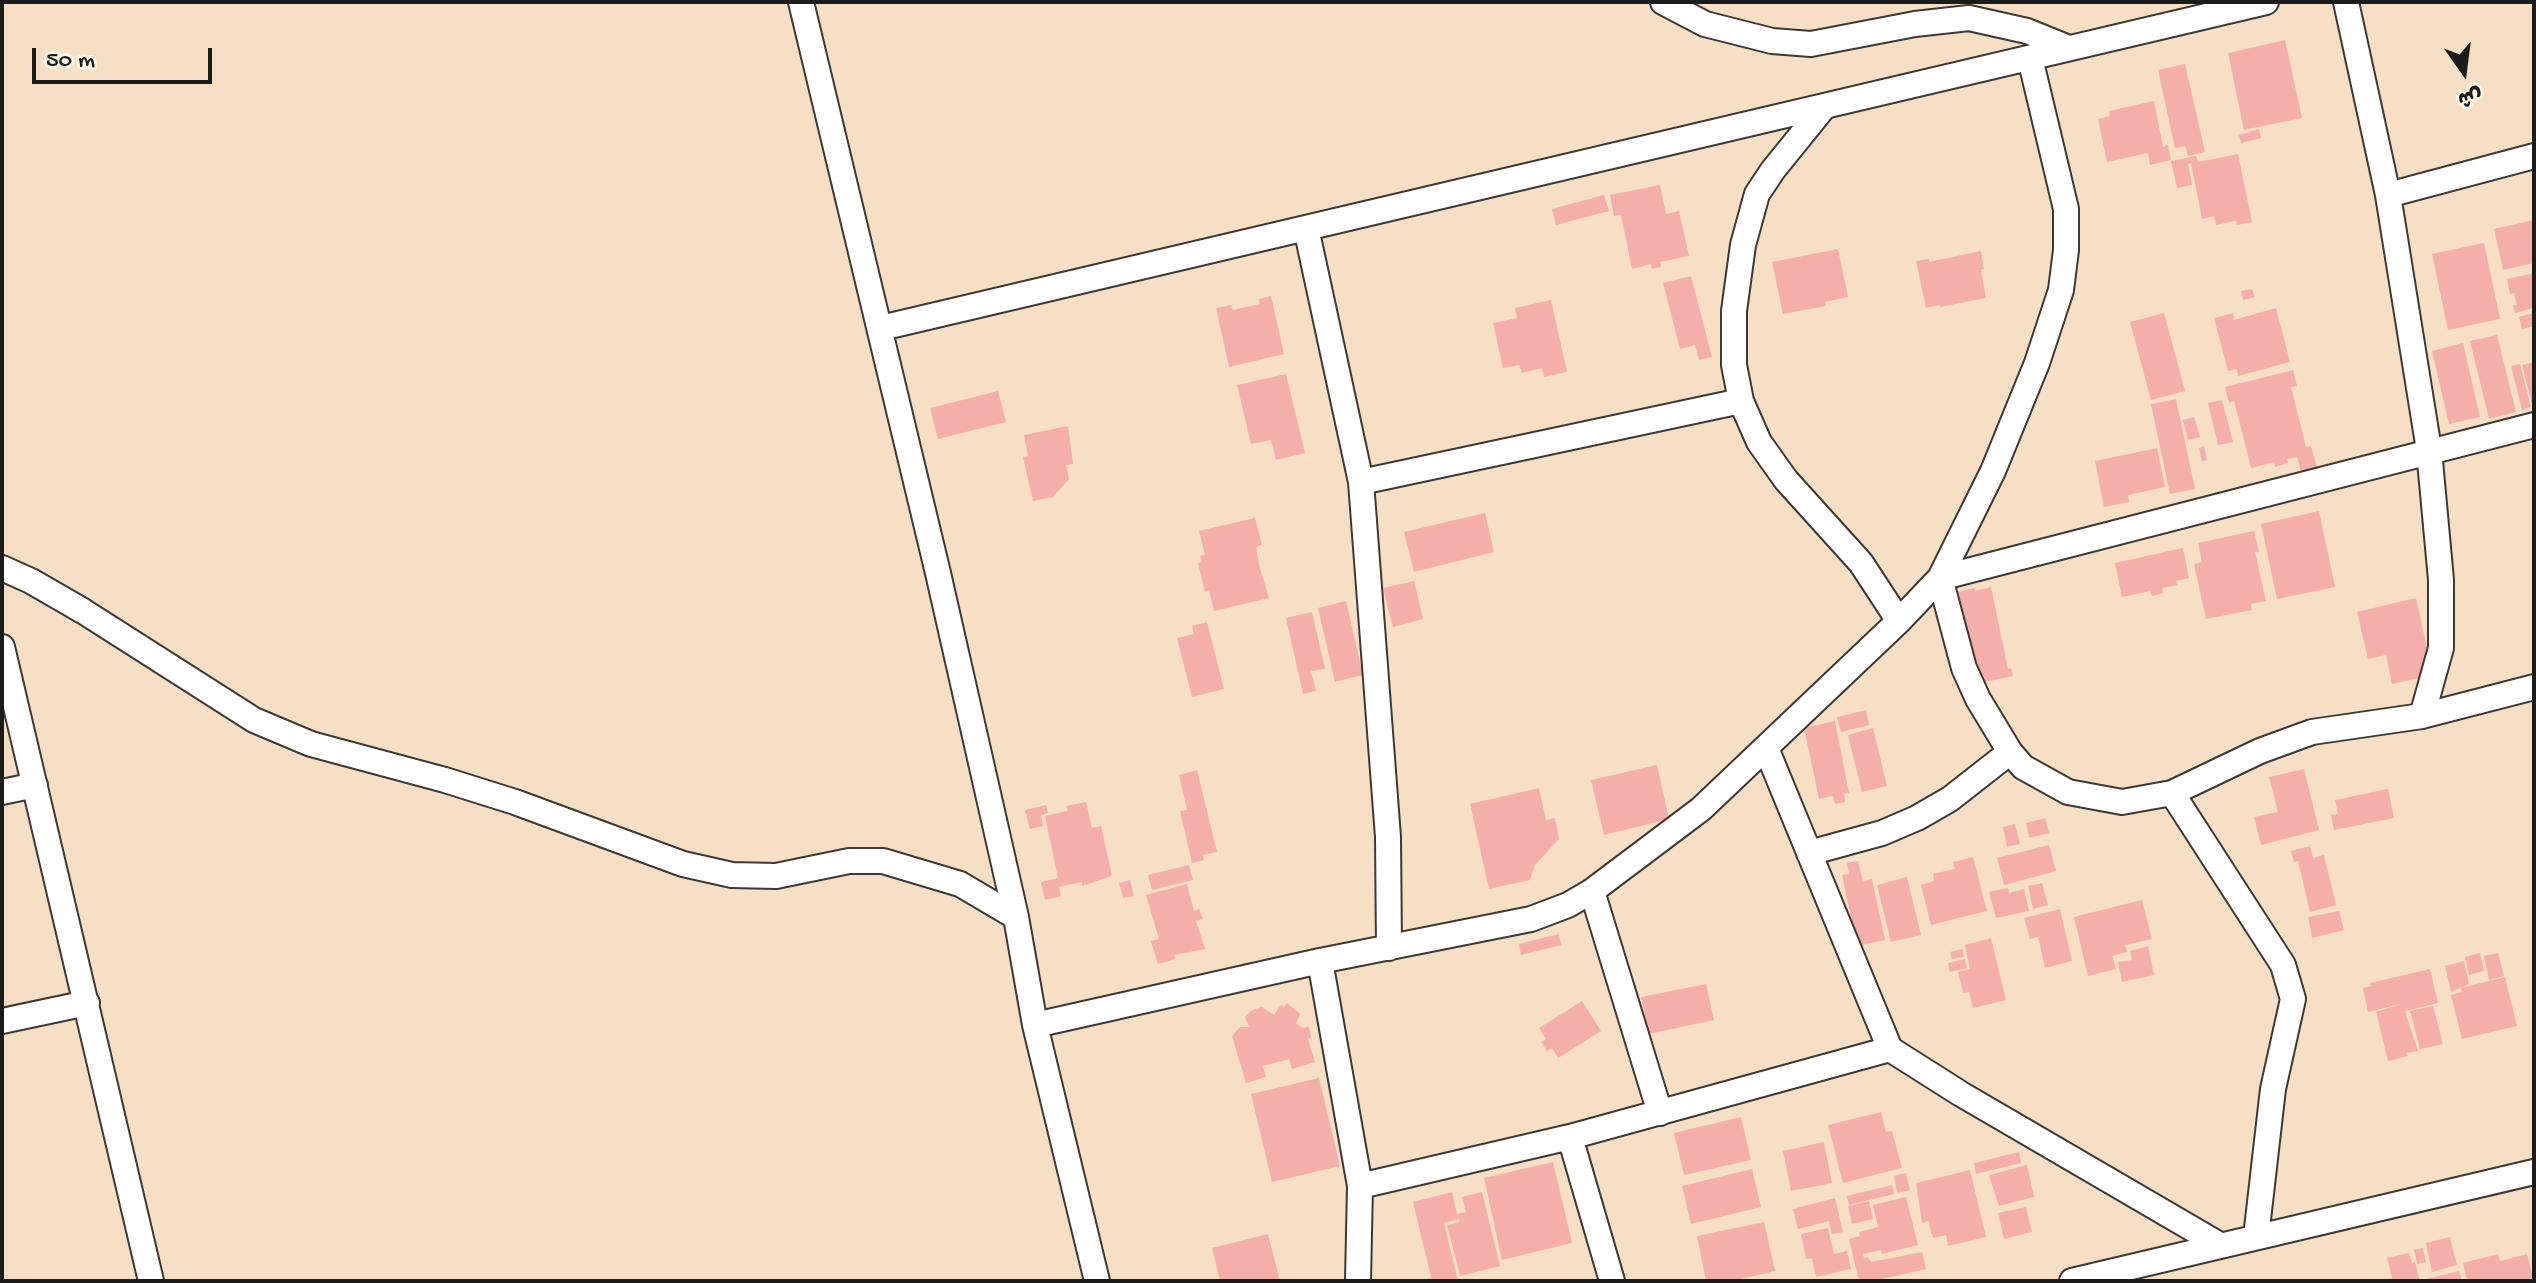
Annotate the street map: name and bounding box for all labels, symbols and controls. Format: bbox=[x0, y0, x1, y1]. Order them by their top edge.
scale bar bbox=[36, 32, 216, 82]
north arrow bbox=[2424, 32, 2504, 112]
text: 50 m bbox=[46, 47, 95, 76]
text: ش bbox=[2455, 80, 2485, 111]

